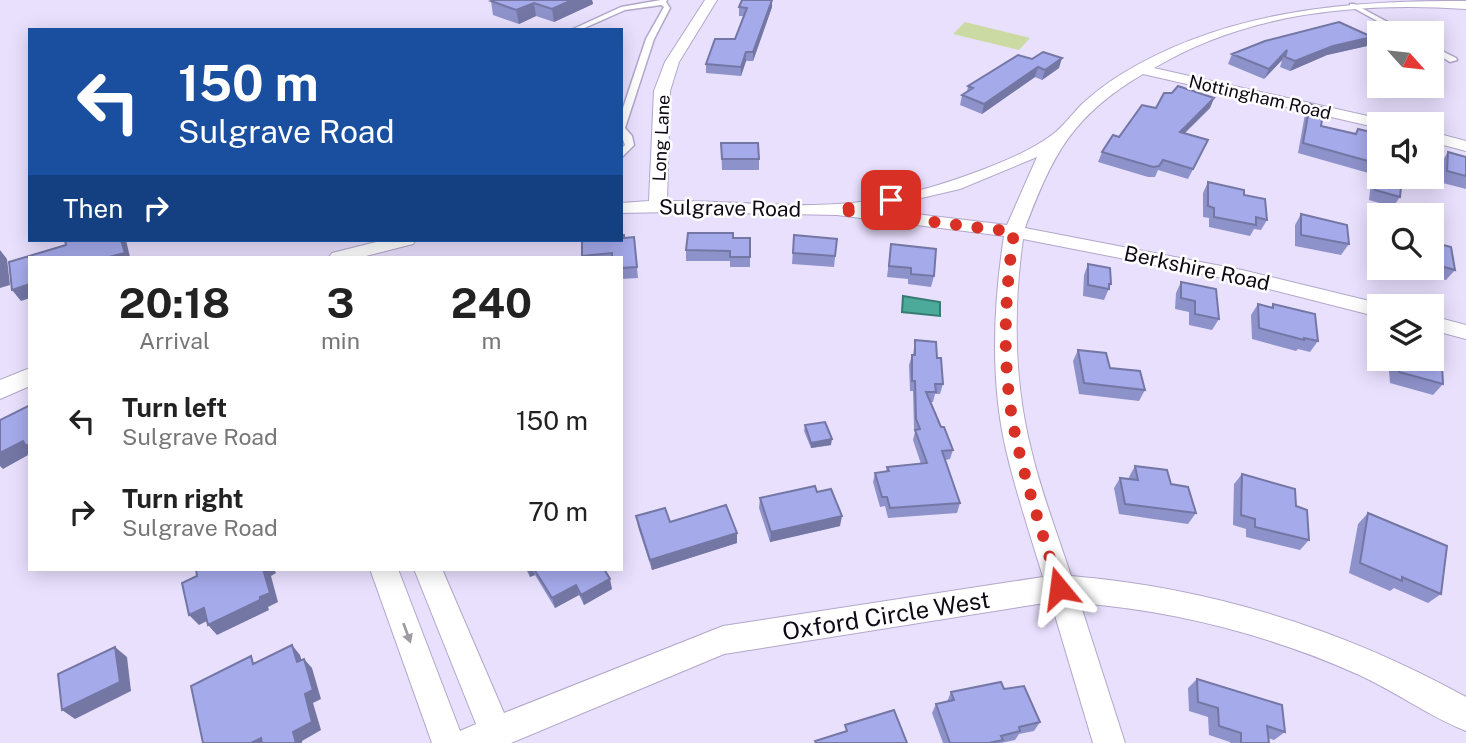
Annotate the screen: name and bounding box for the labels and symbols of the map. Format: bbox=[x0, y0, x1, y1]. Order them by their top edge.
north arrow bbox=[1367, 21, 1444, 98]
street label: Nottingham Road bbox=[1187, 70, 1333, 124]
street label: Long Lane bbox=[648, 94, 674, 182]
pin bbox=[861, 170, 921, 230]
street label: Sulgrave Road bbox=[659, 194, 801, 222]
street label: Berkshire Road bbox=[1122, 240, 1272, 296]
position arrow bbox=[1022, 551, 1096, 625]
street label: Oxford Circle West bbox=[780, 585, 992, 645]
one-way arrow bbox=[402, 622, 413, 643]

